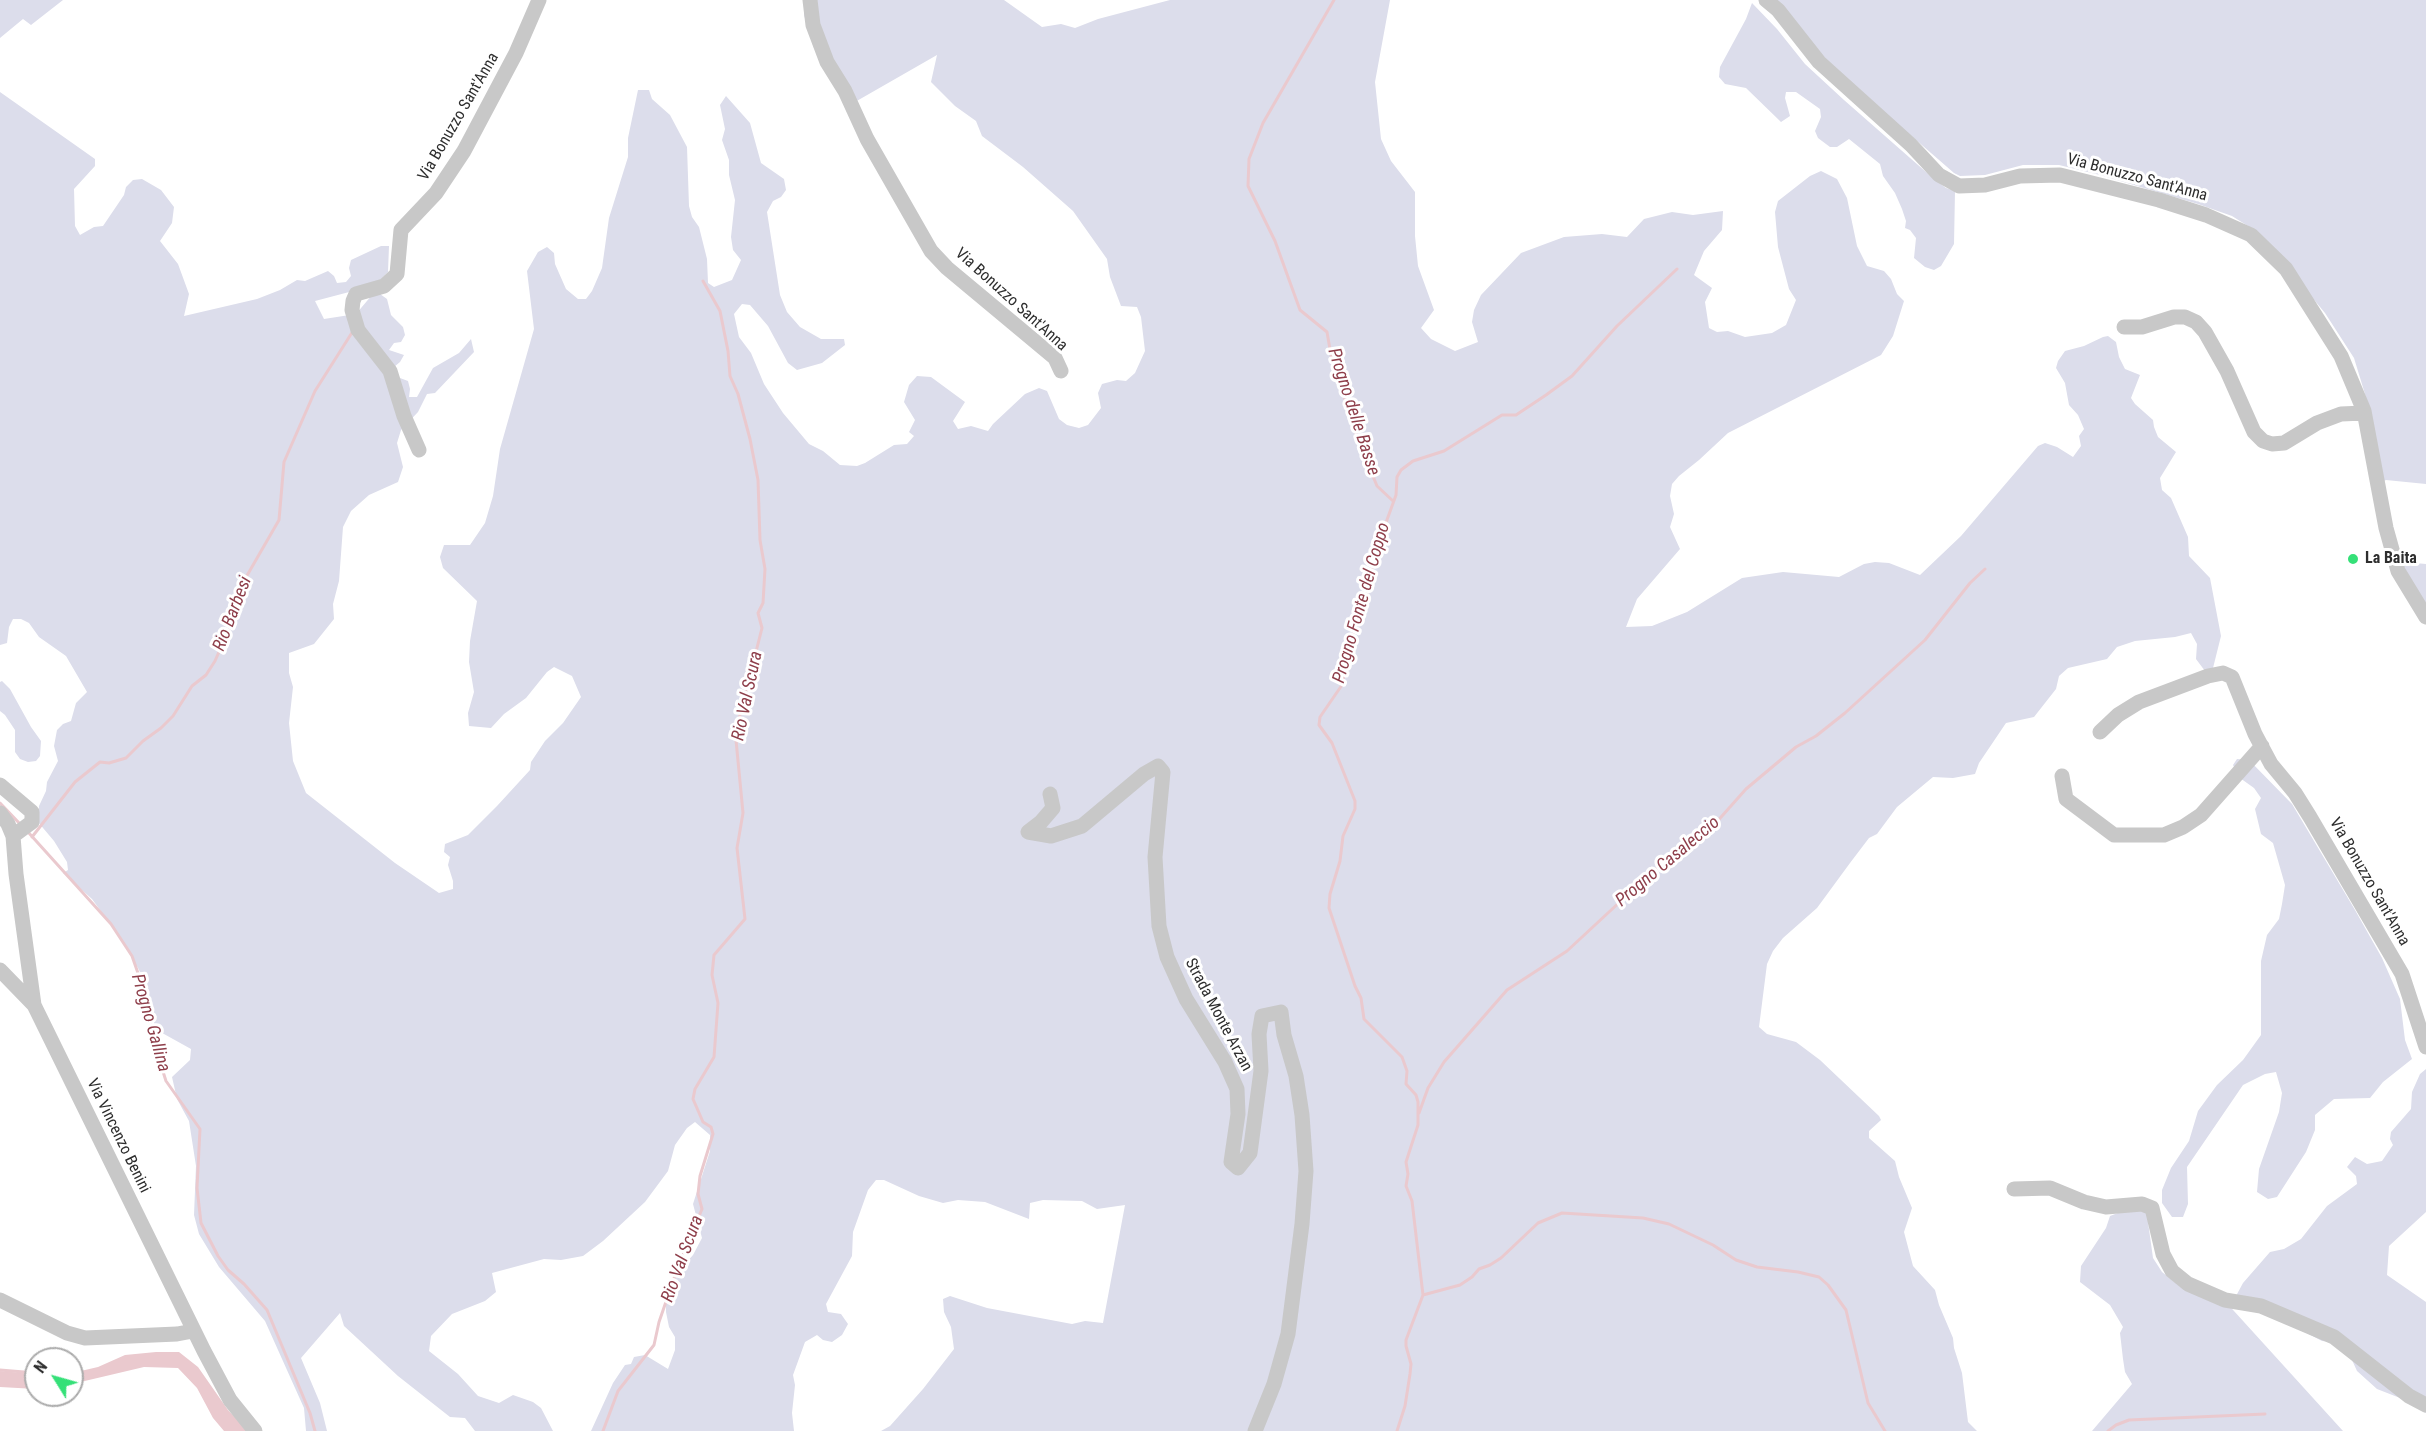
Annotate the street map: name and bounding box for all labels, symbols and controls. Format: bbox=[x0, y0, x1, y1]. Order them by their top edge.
street label: Via Bonuzzo Sant'Anna bbox=[415, 50, 503, 184]
street label: Via Bonuzzo Sant'Anna bbox=[2065, 150, 2209, 206]
street label: Via Bonuzzo Sant'Anna bbox=[951, 245, 1071, 355]
water label: Progno delle Basse bbox=[1322, 346, 1384, 478]
water label: Progno Fonte del Coppo bbox=[1329, 520, 1395, 686]
place label: La Baita bbox=[2365, 549, 2417, 569]
marker: La Baita bbox=[2346, 552, 2360, 566]
water label: Rio Barbesi bbox=[209, 574, 257, 654]
water label: Rio Val Scura bbox=[728, 649, 768, 743]
water label: Progno Casaleccio bbox=[1612, 812, 1724, 912]
street label: Via Bonuzzo Sant'Anna bbox=[2325, 815, 2413, 949]
street label: Strada Monte Arzan bbox=[1180, 955, 1256, 1075]
water label: Progno Gallina bbox=[126, 971, 174, 1075]
street label: Via Vincenzo Benini bbox=[82, 1076, 154, 1196]
water label: Rio Val Scura bbox=[657, 1213, 709, 1305]
north arrow bbox=[24, 1347, 84, 1407]
text: N bbox=[30, 1357, 51, 1377]

